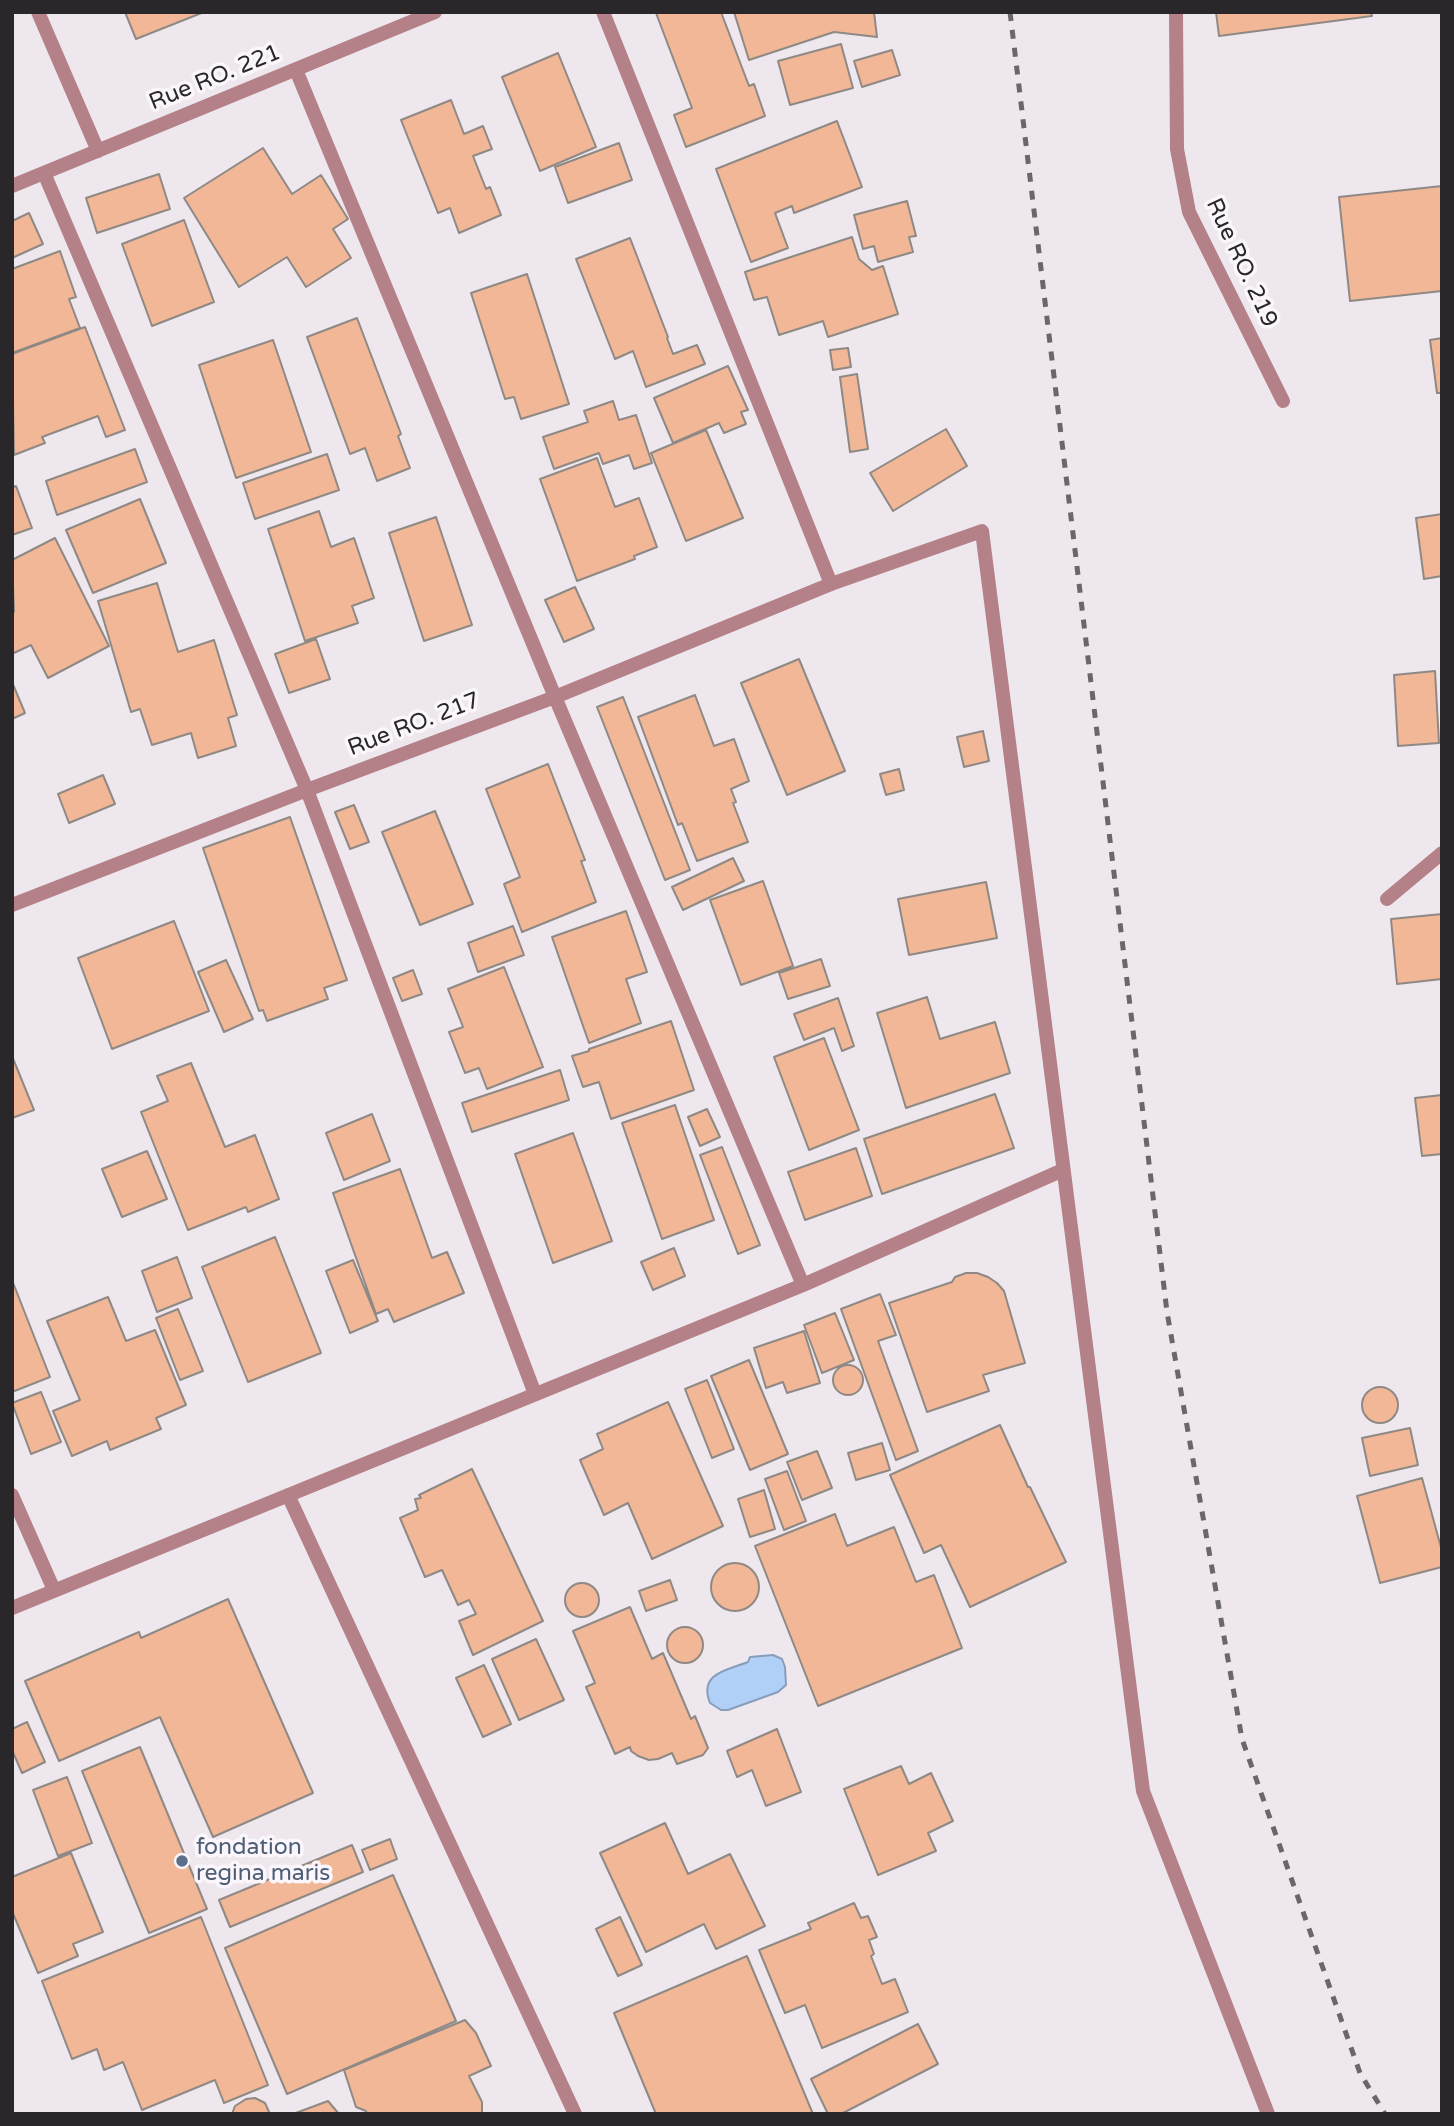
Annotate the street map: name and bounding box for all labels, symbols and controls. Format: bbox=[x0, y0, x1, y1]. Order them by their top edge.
street label: Rue RO. 221 bbox=[145, 39, 285, 117]
street label: Rue RO. 219 bbox=[1199, 194, 1283, 332]
street label: Rue RO. 217 bbox=[344, 687, 484, 763]
place label: fondation regina maris bbox=[196, 1834, 330, 1888]
marker: fondation regina maris bbox=[174, 1853, 190, 1869]

